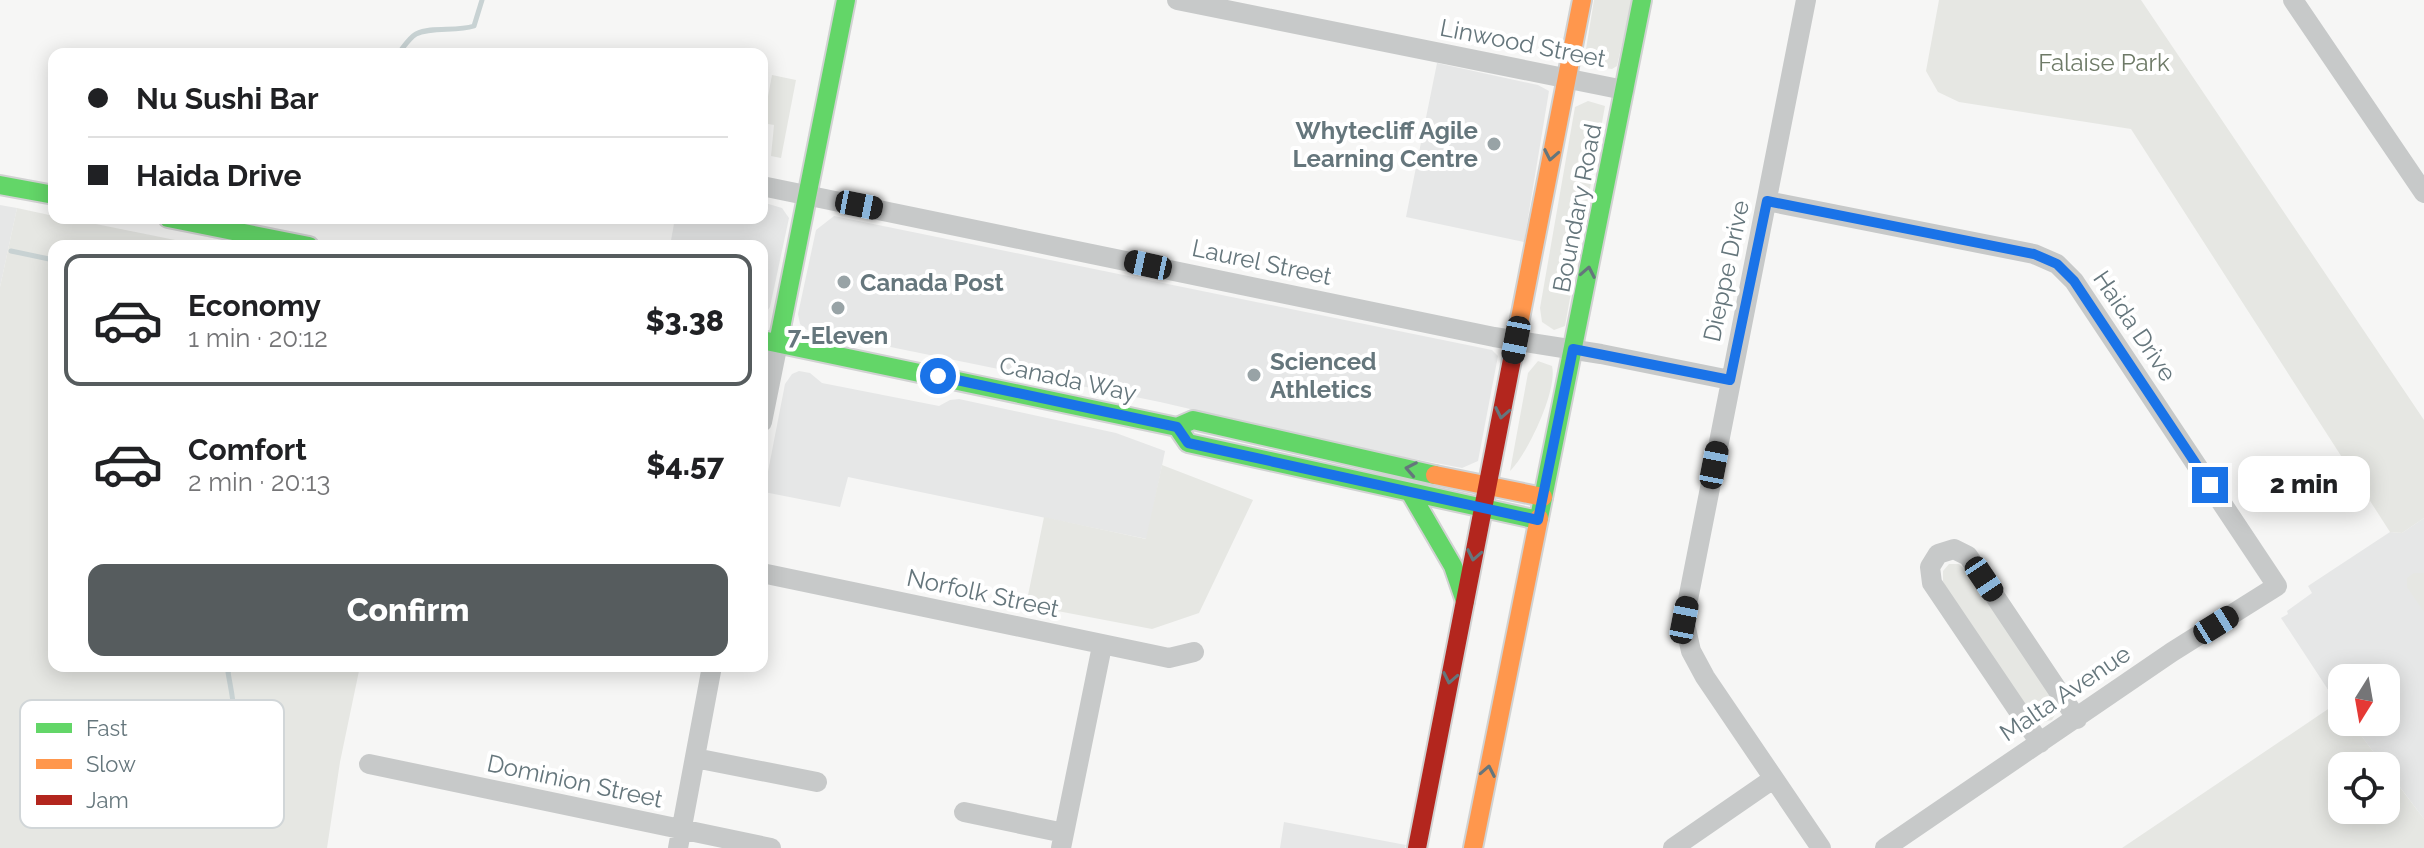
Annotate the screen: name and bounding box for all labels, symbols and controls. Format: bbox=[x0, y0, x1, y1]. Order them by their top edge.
street label: Linwood Street bbox=[1438, 13, 1608, 73]
park label: Falaise Park bbox=[2038, 48, 2170, 77]
text: Nu Sushi Bar bbox=[136, 81, 319, 116]
place label: Whytecliff Agile Learning Centre bbox=[1293, 116, 1478, 173]
street label: Boundary Road bbox=[1546, 121, 1608, 295]
marker: Whytecliff Agile Learning Centre bbox=[1485, 135, 1503, 153]
one-way arrow bbox=[1543, 148, 1560, 162]
text: Haida Drive bbox=[136, 158, 301, 193]
car bbox=[833, 189, 885, 221]
street label: Dieppe Drive bbox=[1697, 198, 1755, 344]
street label: Laurel Street bbox=[1190, 233, 1334, 291]
car bbox=[1122, 248, 1174, 282]
street label: Haida Drive bbox=[2087, 265, 2183, 387]
one-way arrow bbox=[1579, 266, 1596, 280]
place label: Canada Post bbox=[860, 268, 1004, 297]
marker: Canada Post bbox=[835, 273, 853, 291]
icon: car bbox=[92, 284, 164, 356]
text: Economy bbox=[188, 288, 321, 323]
marker: 7-Eleven bbox=[829, 299, 847, 317]
text: $3.38 bbox=[646, 303, 724, 338]
car bbox=[1500, 314, 1532, 366]
place label: 7-Eleven bbox=[788, 321, 888, 350]
text: 1 min · 20:12 bbox=[188, 323, 328, 353]
place label: Scienced Athletics bbox=[1270, 347, 1377, 404]
street label: Canada Way bbox=[997, 350, 1139, 408]
route start bbox=[920, 358, 956, 394]
marker: Scienced Athletics bbox=[1245, 366, 1263, 384]
one-way arrow bbox=[1494, 405, 1511, 419]
icon: car bbox=[92, 428, 164, 500]
text: Comfort bbox=[188, 432, 307, 467]
car bbox=[1698, 439, 1730, 491]
text: $4.57 bbox=[646, 447, 724, 482]
callout: 2 min bbox=[2238, 457, 2370, 513]
one-way arrow bbox=[1405, 462, 1418, 479]
text: 2 min · 20:13 bbox=[188, 467, 330, 497]
route end bbox=[2192, 467, 2228, 503]
text: 2 min bbox=[2270, 469, 2338, 499]
one-way arrow bbox=[1467, 548, 1484, 562]
car bbox=[1961, 552, 2007, 606]
street label: Norfolk Street bbox=[904, 563, 1062, 623]
button: Confirm bbox=[88, 564, 728, 656]
car bbox=[1668, 594, 1700, 646]
car bbox=[2189, 602, 2243, 648]
street label: Malta Avenue bbox=[1994, 639, 2136, 747]
north arrow bbox=[2328, 664, 2400, 736]
map controls bbox=[2328, 664, 2400, 824]
one-way arrow bbox=[1443, 671, 1460, 685]
legend bbox=[20, 700, 284, 828]
text: Fast bbox=[86, 715, 128, 741]
street label: Dominion Street bbox=[484, 748, 666, 814]
text: Slow bbox=[86, 751, 136, 777]
button: locate bbox=[2328, 752, 2400, 824]
one-way arrow bbox=[1479, 765, 1496, 779]
text: Jam bbox=[86, 787, 129, 813]

